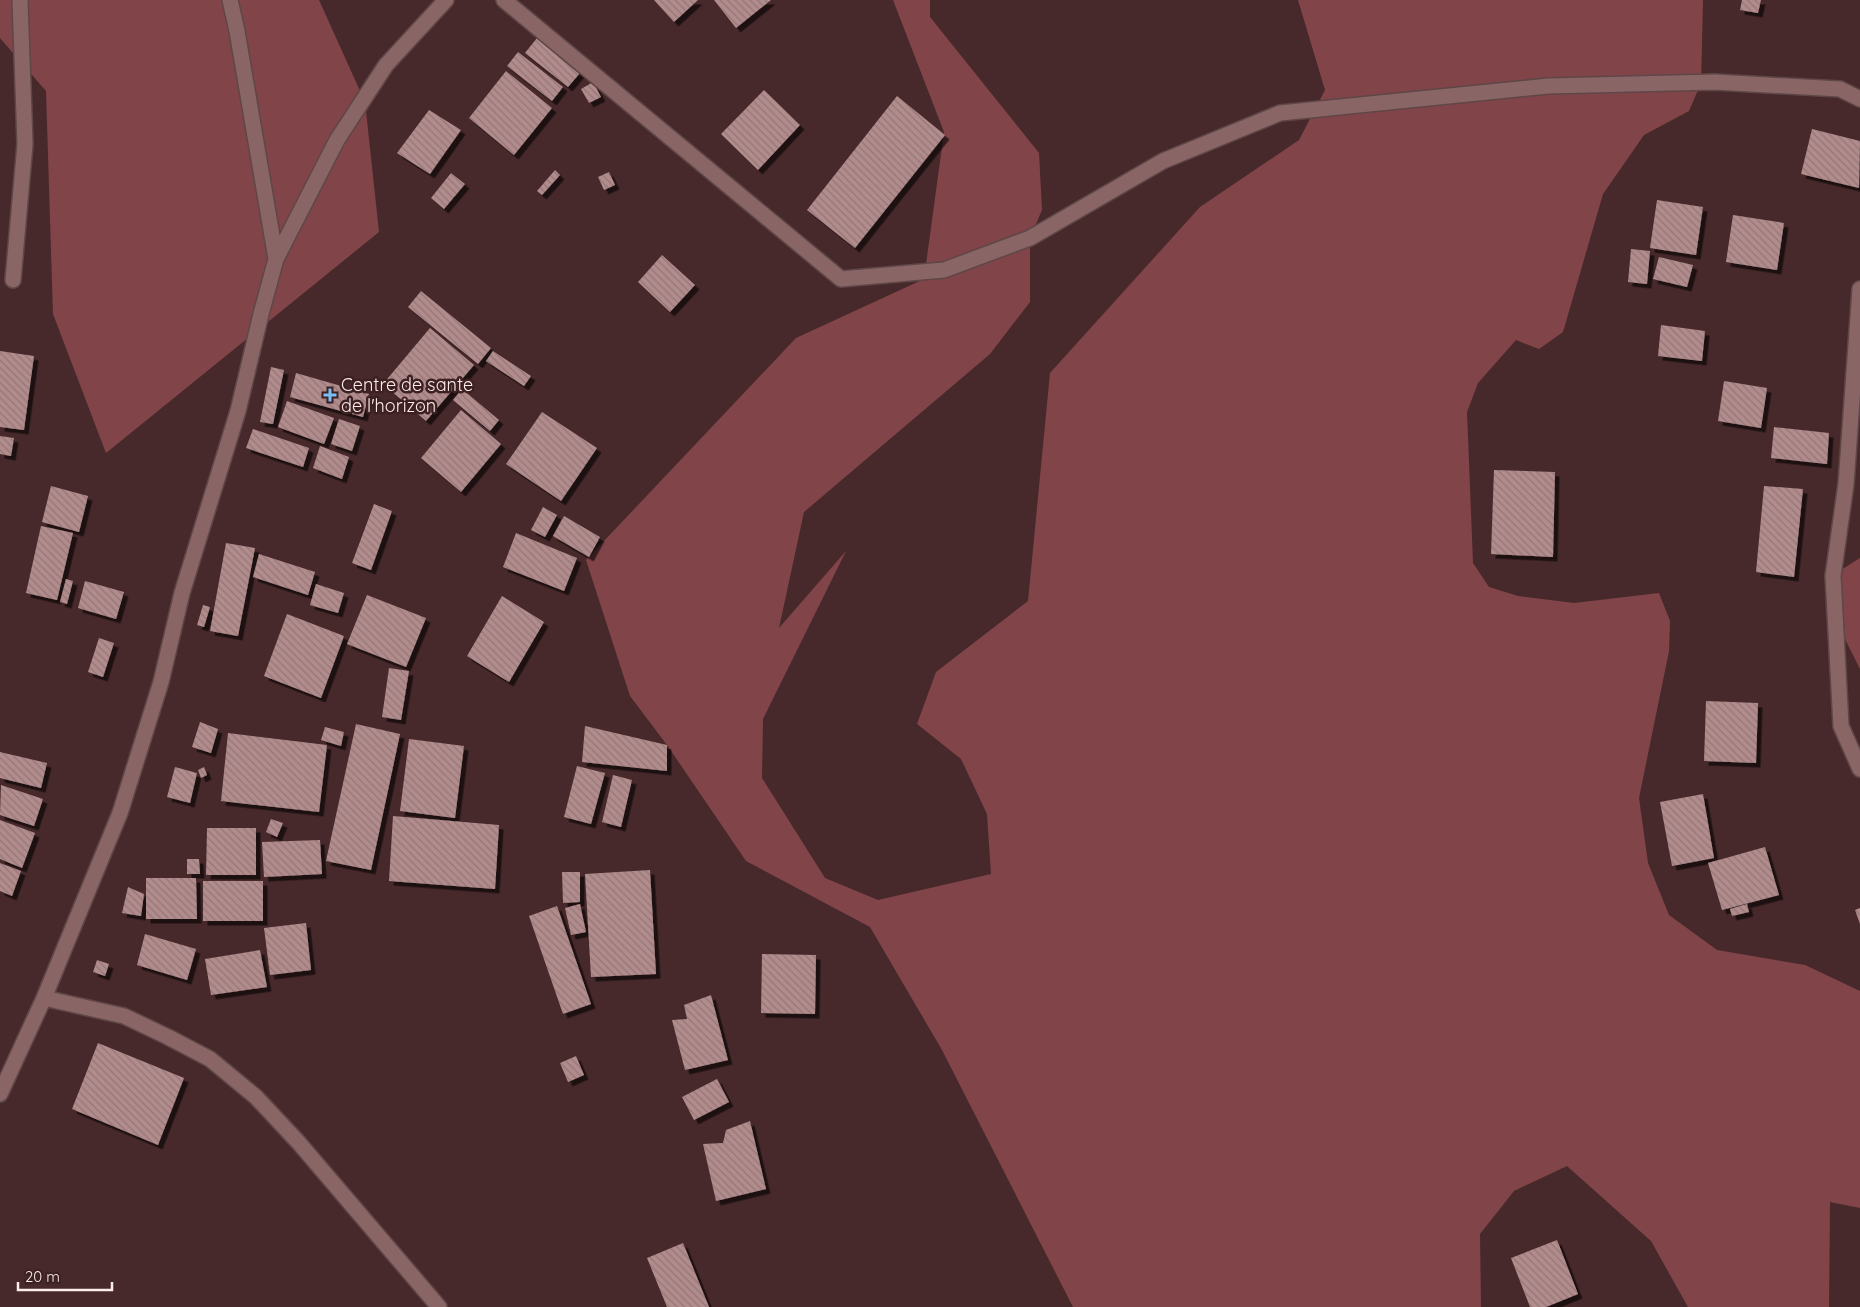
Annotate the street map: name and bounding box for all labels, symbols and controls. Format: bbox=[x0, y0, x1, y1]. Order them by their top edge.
place label: Centre de sante de l'horizon bbox=[341, 373, 473, 417]
marker: Centre de sante de l'horizon bbox=[323, 388, 337, 402]
scale bar bbox=[18, 1260, 111, 1292]
text: 20 m bbox=[25, 1267, 60, 1286]

